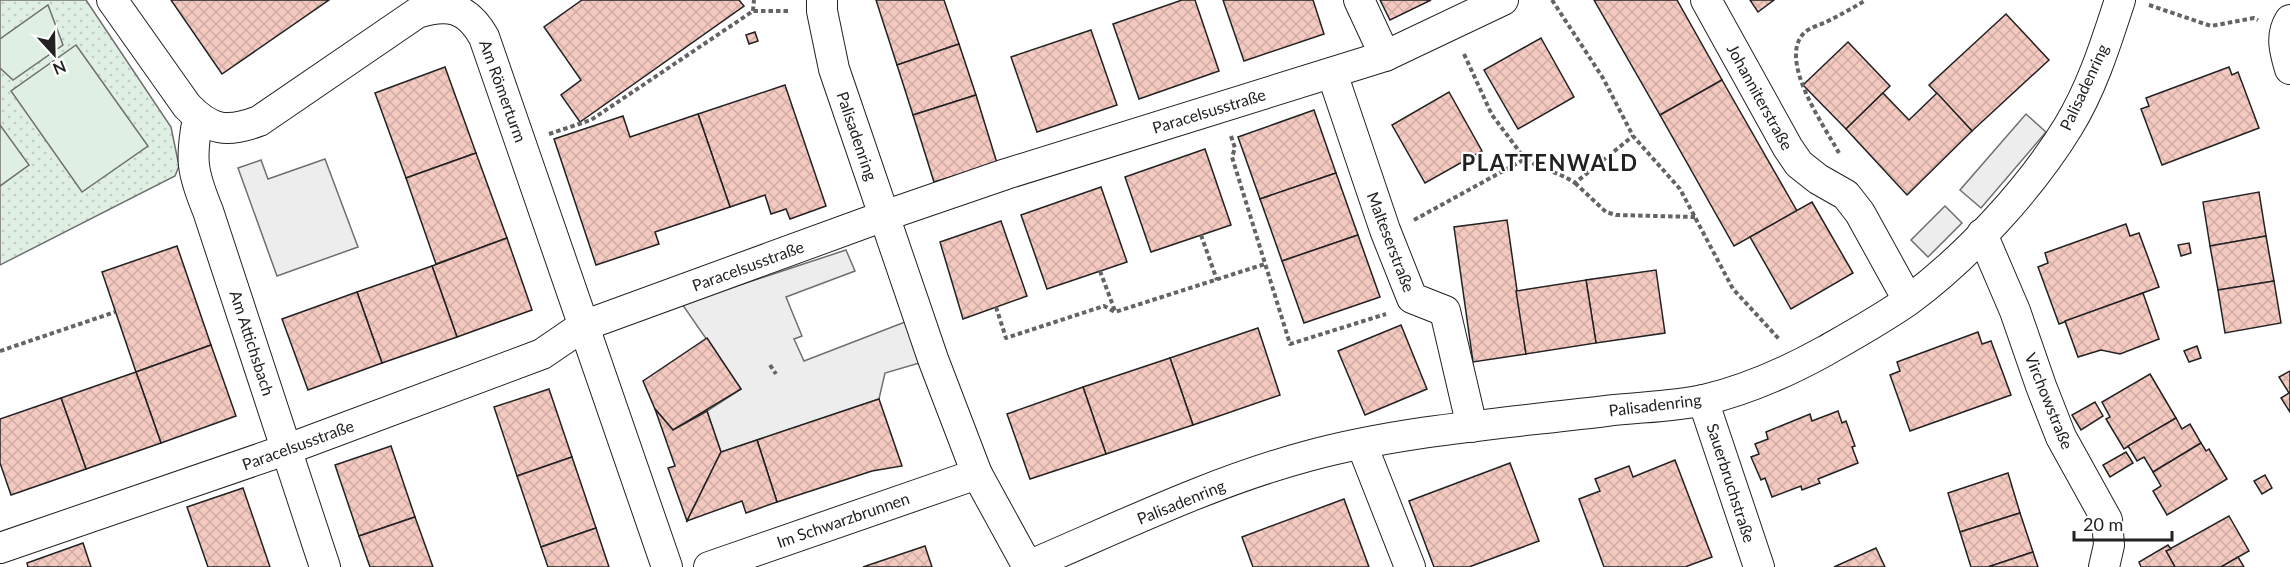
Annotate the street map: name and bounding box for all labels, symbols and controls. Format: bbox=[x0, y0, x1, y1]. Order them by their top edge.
north arrow bbox=[24, 24, 84, 84]
street label: Am Römerturm bbox=[476, 37, 531, 145]
street label: Johanniterstraße bbox=[1724, 41, 1797, 153]
street label: Palisadenring bbox=[2055, 41, 2112, 133]
text: N bbox=[51, 57, 69, 79]
street label: Paracelsusstraße bbox=[1150, 84, 1268, 137]
street label: Palisadenring bbox=[833, 89, 882, 183]
district label: PLATTENWALD bbox=[1462, 149, 1638, 176]
street label: Malteserstraße bbox=[1364, 189, 1419, 295]
street label: Paracelsusstraße bbox=[689, 237, 806, 295]
street label: Am Attichsbach bbox=[226, 288, 278, 398]
street label: Virchowstraße bbox=[2022, 350, 2077, 452]
street label: Palisadenring bbox=[1608, 389, 1702, 420]
street label: Paracelsusstraße bbox=[239, 416, 356, 474]
street label: Sauerbruchstraße bbox=[1703, 421, 1760, 545]
street label: Palisadenring bbox=[1134, 475, 1228, 528]
street label: Im Schwarzbrunnen bbox=[774, 488, 912, 551]
scale bar bbox=[2074, 504, 2172, 542]
text: 20 m bbox=[2083, 513, 2123, 535]

